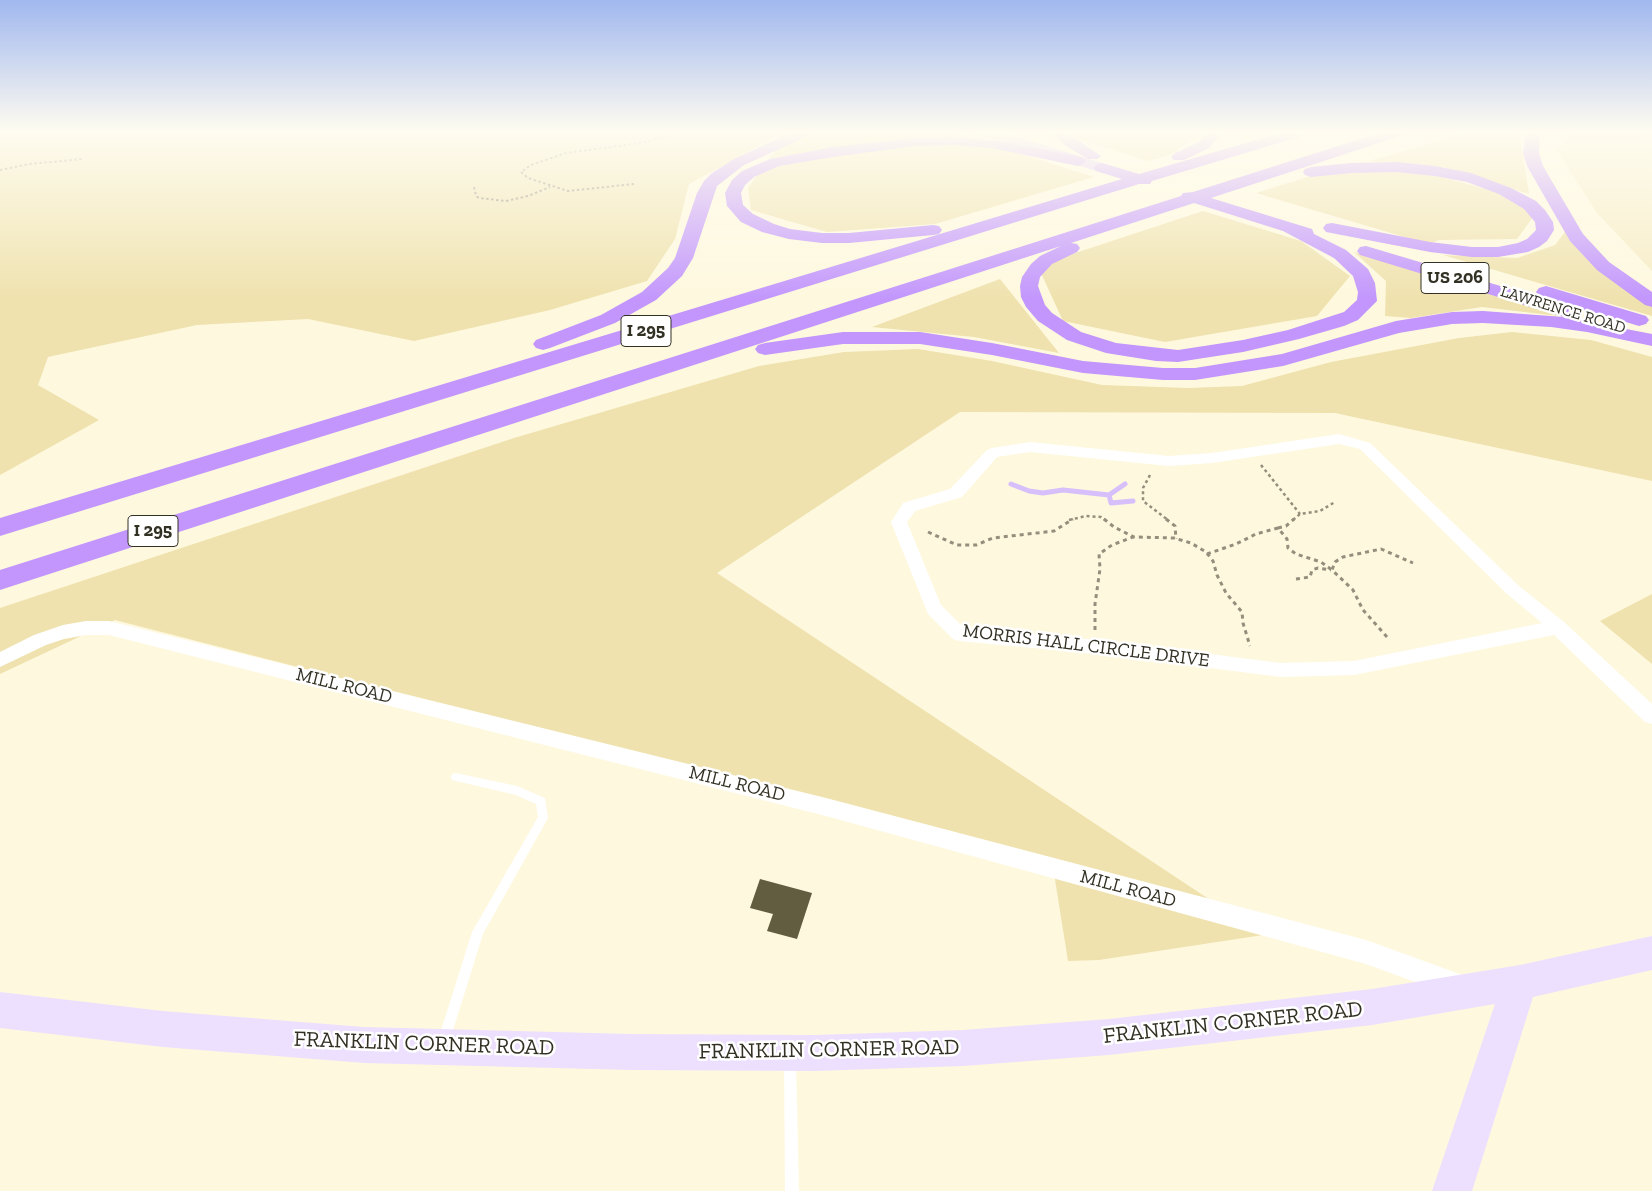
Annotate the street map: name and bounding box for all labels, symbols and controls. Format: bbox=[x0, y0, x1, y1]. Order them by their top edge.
road number: US 206 bbox=[1421, 262, 1489, 294]
street label: LAWRENCE ROAD bbox=[1498, 282, 1628, 338]
road number: I 295 bbox=[621, 316, 671, 346]
road number: I 295 bbox=[128, 516, 178, 546]
street label: MORRIS HALL CIRCLE DRIVE bbox=[961, 620, 1211, 672]
street label: MILL ROAD bbox=[293, 663, 395, 709]
street label: MILL ROAD bbox=[686, 761, 788, 807]
street label: MILL ROAD bbox=[1077, 865, 1179, 913]
street label: FRANKLIN CORNER ROAD bbox=[1102, 996, 1364, 1050]
street label: FRANKLIN CORNER ROAD bbox=[293, 1026, 555, 1062]
street label: FRANKLIN CORNER ROAD bbox=[698, 1035, 960, 1065]

